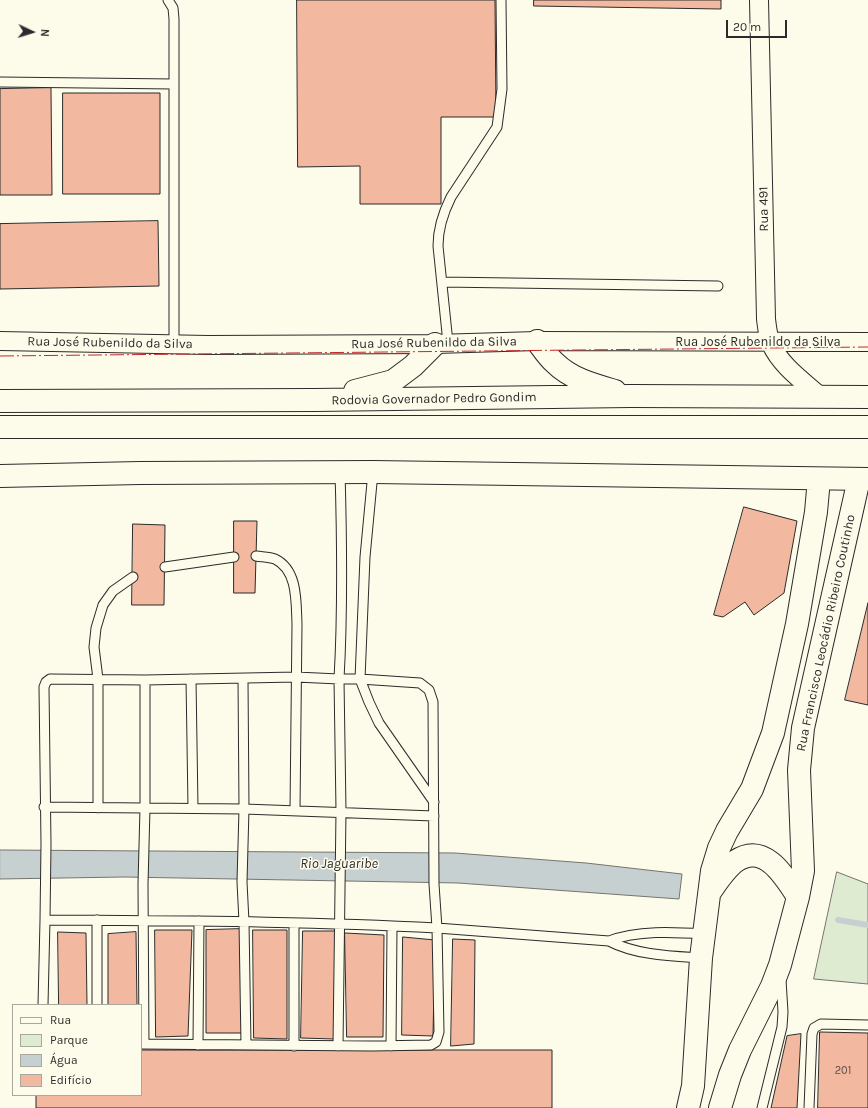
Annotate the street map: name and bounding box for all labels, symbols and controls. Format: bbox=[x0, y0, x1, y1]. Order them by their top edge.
north arrow bbox=[12, 12, 52, 52]
scale bar bbox=[728, 12, 789, 38]
text: 20 m bbox=[733, 20, 761, 34]
text: N bbox=[38, 28, 51, 37]
street label: Rua 491 bbox=[756, 186, 772, 232]
street label: Rua José Rubenildo da Silva bbox=[27, 334, 193, 352]
street label: Rua José Rubenildo da Silva bbox=[351, 334, 517, 352]
street label: Rua José Rubenildo da Silva bbox=[675, 334, 841, 350]
street label: Rodovia Governador Pedro Gondim bbox=[331, 389, 537, 409]
street label: Rua Francisco Leocádio Ribeiro Coutinho bbox=[793, 513, 859, 753]
water label: Rio Jaguaribe bbox=[300, 856, 378, 872]
legend bbox=[12, 1004, 142, 1096]
text: Rua bbox=[50, 1013, 71, 1027]
text: Parque bbox=[50, 1033, 88, 1047]
text: Água bbox=[50, 1053, 78, 1067]
house number: 201 bbox=[835, 1064, 851, 1078]
text: Edifício bbox=[50, 1073, 91, 1087]

